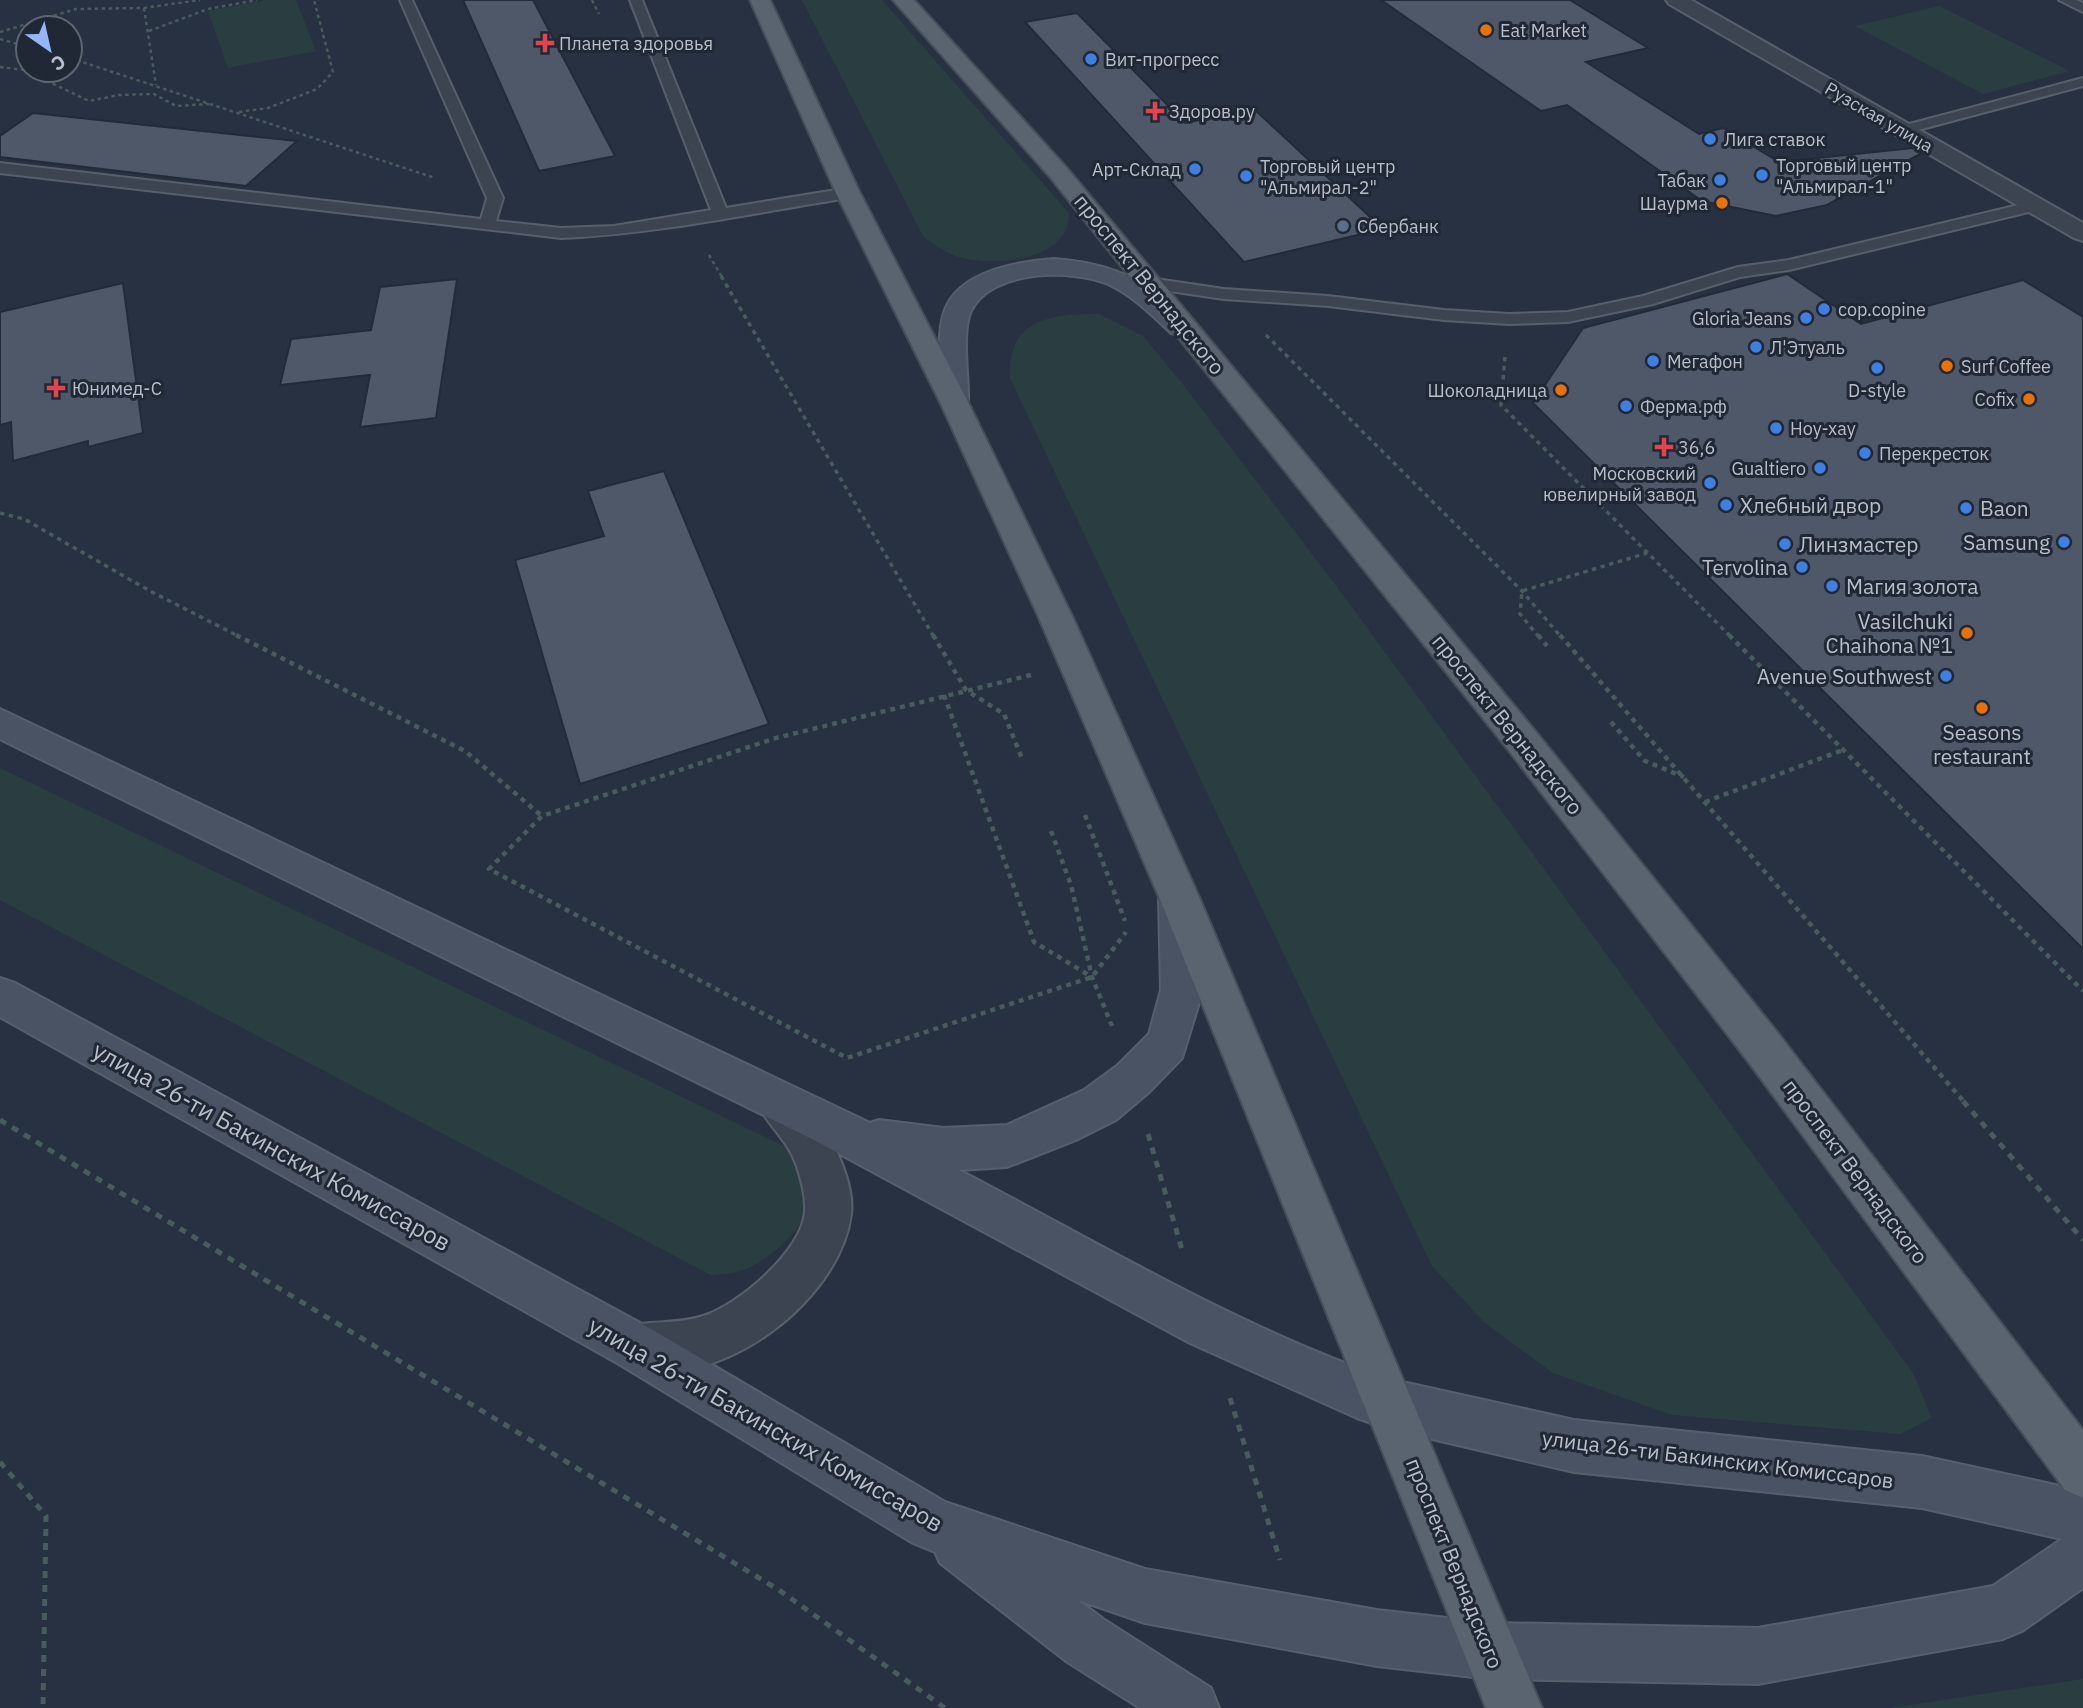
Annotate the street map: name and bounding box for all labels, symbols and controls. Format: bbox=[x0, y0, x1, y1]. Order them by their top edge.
north arrow bbox=[14, 14, 84, 84]
place label: Eat Market bbox=[1500, 19, 1587, 42]
marker: Eat Market bbox=[1478, 22, 1494, 38]
place label: Планета здоровья bbox=[559, 32, 713, 55]
marker: Планета здоровья bbox=[537, 35, 553, 51]
place label: Вит-прогресс bbox=[1105, 48, 1219, 71]
text: С bbox=[47, 50, 70, 77]
marker: Вит-прогресс bbox=[1083, 51, 1099, 67]
street label: Рузская улица bbox=[1821, 77, 1938, 157]
place label: Здоров.ру bbox=[1169, 100, 1255, 123]
marker: Здоров.ру bbox=[1147, 103, 1163, 119]
place label: Лига ставок bbox=[1724, 128, 1825, 151]
marker: Лига ставок bbox=[1702, 131, 1718, 147]
place label: Торговый центр "Альмирал-1" bbox=[1776, 154, 1911, 198]
place label: Торговый центр "Альмирал-2" bbox=[1260, 155, 1395, 199]
place label: Арт-Склад bbox=[1092, 158, 1181, 181]
marker: Арт-Склад bbox=[1187, 161, 1203, 177]
marker: Торговый центр "Альмирал-1" bbox=[1754, 167, 1770, 183]
marker: Торговый центр "Альмирал-2" bbox=[1238, 168, 1254, 184]
place label: Табак bbox=[1658, 169, 1706, 192]
marker: Табак bbox=[1712, 172, 1728, 188]
street label: проспект Вернадского bbox=[1068, 188, 1232, 380]
place label: Шаурма bbox=[1640, 192, 1708, 215]
marker: Шаурма bbox=[1714, 195, 1730, 211]
place label: Сбербанк bbox=[1357, 215, 1439, 238]
marker: Сбербанк bbox=[1335, 218, 1351, 234]
place label: cop.copine bbox=[1838, 298, 1926, 321]
marker: cop.copine bbox=[1816, 301, 1832, 317]
place label: Gloria Jeans bbox=[1692, 307, 1792, 330]
marker: Gloria Jeans bbox=[1798, 310, 1814, 326]
place label: Л'Этуаль bbox=[1770, 336, 1845, 359]
marker: Л'Этуаль bbox=[1748, 339, 1764, 355]
place label: Мегафон bbox=[1667, 350, 1743, 373]
marker: Мегафон bbox=[1645, 353, 1661, 369]
place label: Surf Coffee bbox=[1961, 355, 2051, 378]
marker: Surf Coffee bbox=[1939, 358, 1955, 374]
marker: D-style bbox=[1869, 360, 1885, 376]
place label: Юнимед-С bbox=[72, 377, 162, 400]
marker: Юнимед-С bbox=[46, 378, 66, 398]
place label: Шоколадница bbox=[1428, 379, 1547, 402]
place label: D-style bbox=[1848, 379, 1906, 402]
marker: Шоколадница bbox=[1553, 382, 1569, 398]
place label: Cofix bbox=[1975, 388, 2015, 411]
marker: Cofix bbox=[2021, 391, 2037, 407]
place label: Ферма.рф bbox=[1640, 395, 1727, 418]
marker: Ферма.рф bbox=[1618, 398, 1634, 414]
place label: Ноу-хау bbox=[1790, 417, 1856, 440]
marker: Ноу-хау bbox=[1768, 420, 1784, 436]
place label: 36,6 bbox=[1678, 436, 1715, 459]
marker: 36,6 bbox=[1656, 439, 1672, 455]
place label: Перекресток bbox=[1879, 442, 1989, 465]
marker: Перекресток bbox=[1857, 445, 1873, 461]
place label: Gualtiero bbox=[1732, 457, 1806, 480]
marker: Gualtiero bbox=[1812, 460, 1828, 476]
place label: Московский ювелирный завод bbox=[1543, 462, 1696, 506]
marker: Московский ювелирный завод bbox=[1702, 475, 1718, 491]
place label: Хлебный двор bbox=[1740, 491, 1881, 519]
place label: Baon bbox=[1980, 494, 2029, 522]
marker: Хлебный двор bbox=[1718, 497, 1734, 513]
marker: Baon bbox=[1958, 500, 1974, 516]
place label: Samsung bbox=[1963, 528, 2050, 556]
place label: Линзмастер bbox=[1799, 530, 1918, 558]
marker: Samsung bbox=[2056, 534, 2072, 550]
marker: Линзмастер bbox=[1777, 536, 1793, 552]
place label: Tervolina bbox=[1702, 553, 1788, 581]
marker: Tervolina bbox=[1794, 559, 1810, 575]
place label: Магия золота bbox=[1846, 572, 1978, 600]
marker: Магия золота bbox=[1824, 578, 1840, 594]
place label: Vasilchuki Chaihona №1 bbox=[1826, 607, 1953, 659]
marker: Vasilchuki Chaihona №1 bbox=[1959, 625, 1975, 641]
street label: проспект Вернадского bbox=[1426, 628, 1590, 820]
place label: Avenue Southwest bbox=[1757, 662, 1932, 690]
marker: Avenue Southwest bbox=[1938, 668, 1954, 684]
marker: Seasons restaurant bbox=[1974, 700, 1990, 716]
place label: Seasons restaurant bbox=[1933, 718, 2031, 770]
street label: улица 26-ти Бакинских Комиссаров bbox=[87, 1034, 457, 1258]
street label: проспект Вернадского bbox=[1777, 1073, 1935, 1269]
street label: улица 26-ти Бакинских Комиссаров bbox=[583, 1309, 949, 1539]
street label: улица 26-ти Бакинских Комиссаров bbox=[1541, 1424, 1895, 1494]
street label: проспект Вернадского bbox=[1400, 1454, 1510, 1672]

